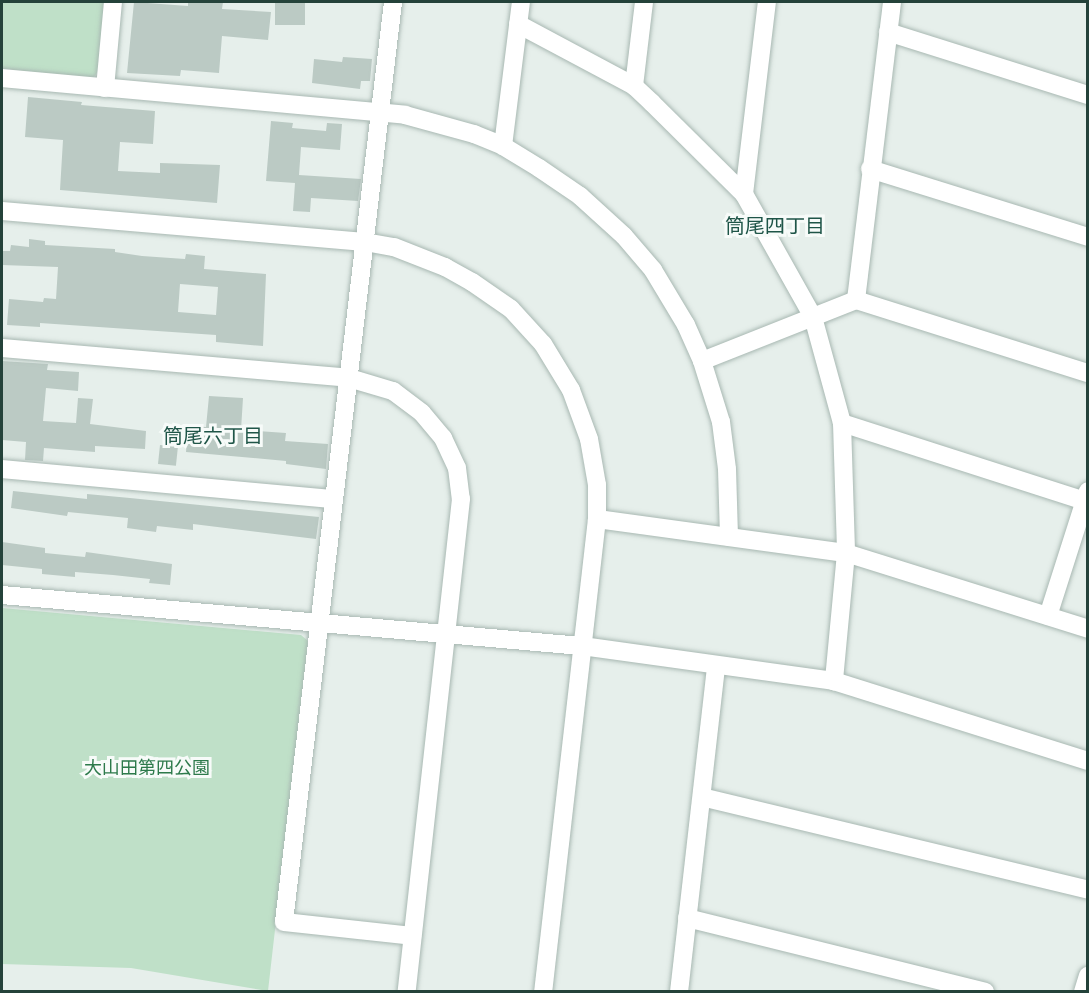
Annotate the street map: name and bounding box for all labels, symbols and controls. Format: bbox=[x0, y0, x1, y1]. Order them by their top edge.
district label: 筒尾四丁目 bbox=[725, 214, 825, 238]
district label: 筒尾六丁目 bbox=[163, 424, 263, 448]
park label: 大山田第四公園 bbox=[84, 757, 210, 779]

